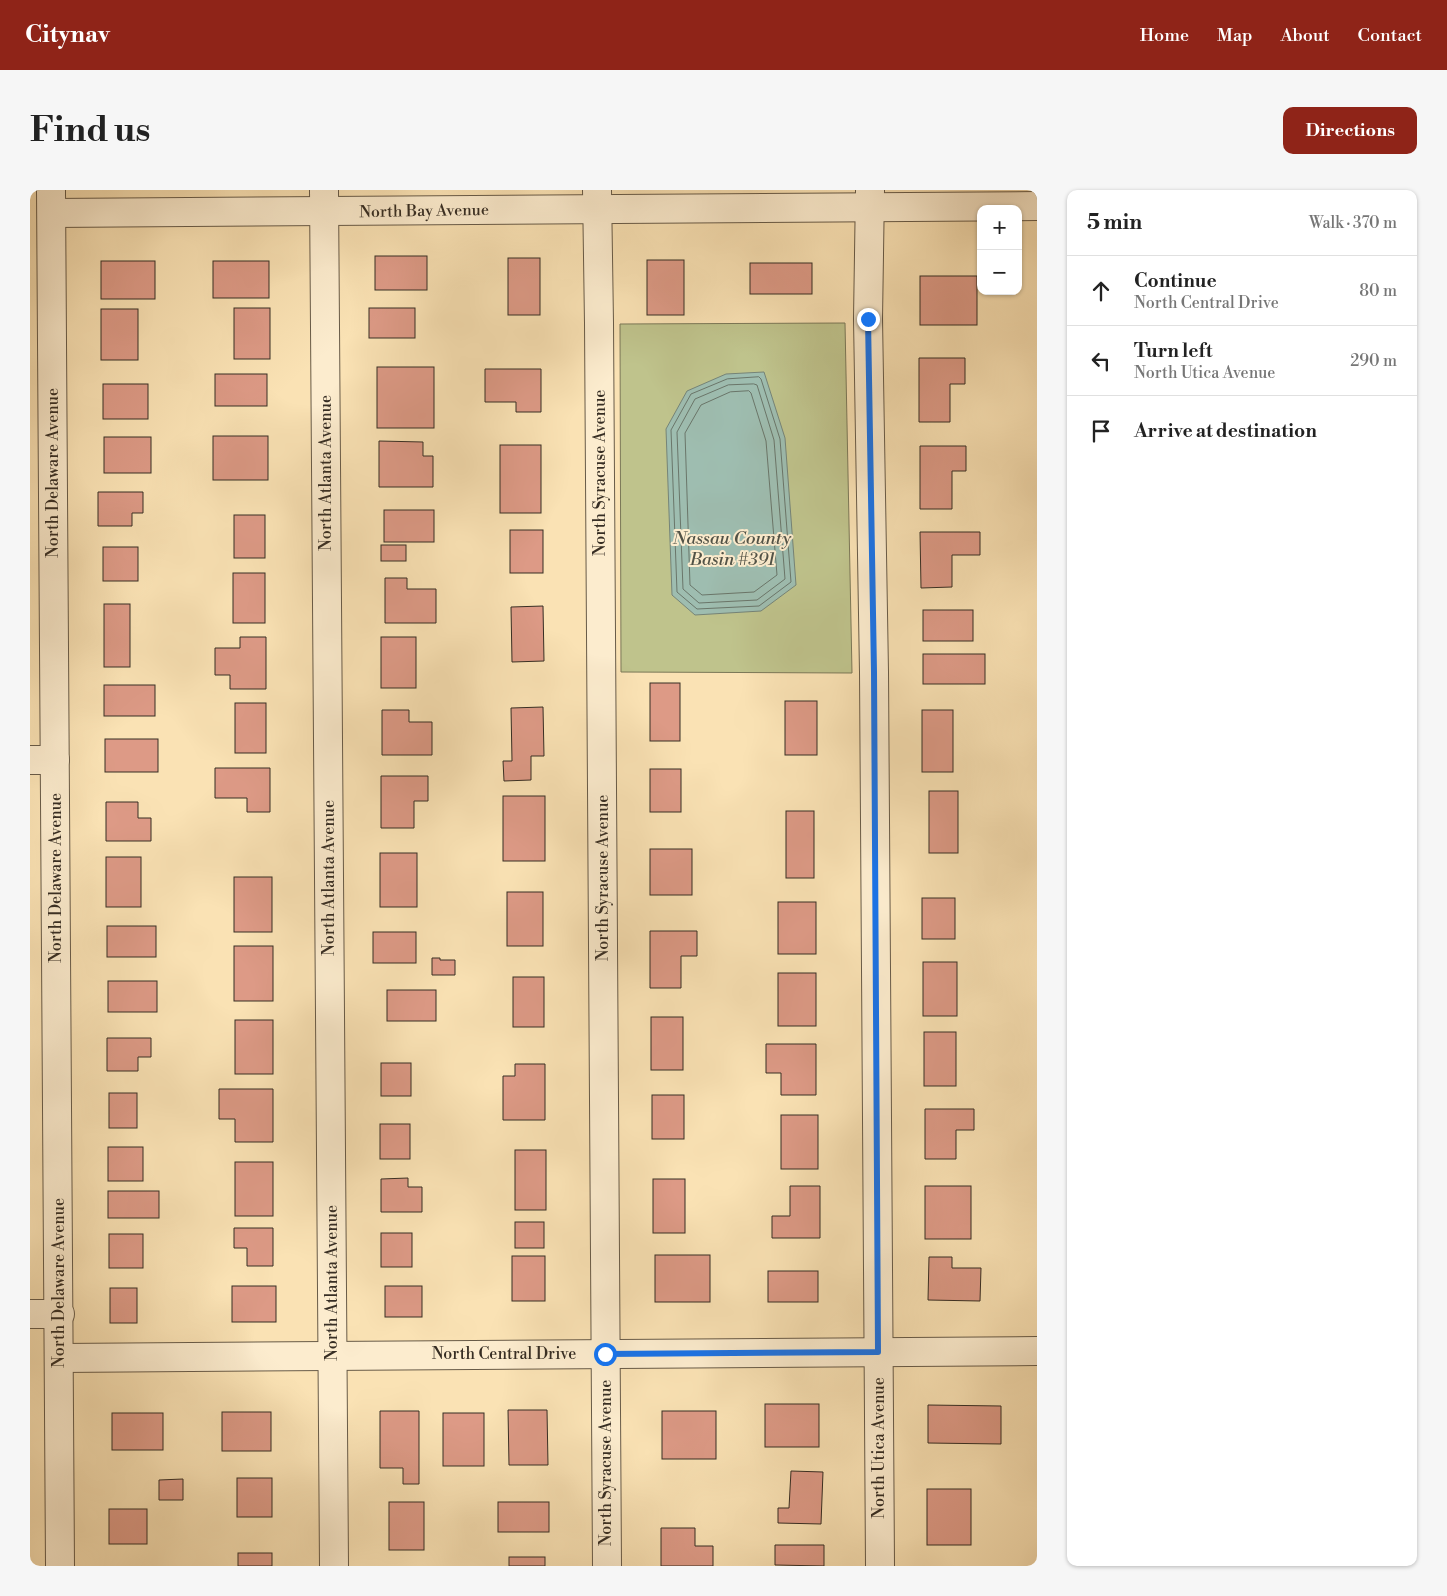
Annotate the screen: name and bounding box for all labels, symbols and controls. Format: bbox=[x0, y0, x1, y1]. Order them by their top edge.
text: Citynav bbox=[25, 20, 110, 50]
text: Home bbox=[1140, 24, 1189, 47]
text: Map bbox=[1217, 24, 1253, 47]
text: About bbox=[1281, 24, 1330, 47]
text: Contact bbox=[1358, 24, 1422, 47]
button: Directions bbox=[1283, 107, 1417, 154]
text: Find us bbox=[30, 109, 150, 152]
street label: North Bay Avenue bbox=[359, 200, 489, 222]
map controls bbox=[977, 205, 1022, 295]
button: + bbox=[977, 205, 1022, 250]
text: 5 min bbox=[1087, 210, 1142, 236]
text: Walk · 370 m bbox=[1309, 213, 1397, 233]
button: − bbox=[977, 250, 1022, 295]
text: Continue bbox=[1134, 269, 1217, 293]
icon: ahead bbox=[1087, 277, 1115, 305]
text: 80 m bbox=[1359, 281, 1397, 301]
text: North Central Drive bbox=[1134, 293, 1279, 313]
route end bbox=[857, 308, 880, 331]
text: Turn left bbox=[1134, 339, 1213, 363]
icon: left bbox=[1087, 347, 1115, 375]
text: 290 m bbox=[1350, 351, 1397, 371]
text: North Utica Avenue bbox=[1134, 363, 1275, 383]
street label: North Delaware Avenue bbox=[43, 388, 63, 558]
street label: North Syracuse Avenue bbox=[590, 390, 610, 556]
street label: North Atlanta Avenue bbox=[316, 395, 336, 551]
icon: arrive bbox=[1087, 417, 1115, 445]
text: Arrive at destination bbox=[1134, 419, 1317, 443]
water label: Nassau County Basin #391 bbox=[672, 527, 792, 571]
street label: North Delaware Avenue bbox=[46, 793, 66, 963]
street label: North Syracuse Avenue bbox=[593, 795, 613, 961]
street label: North Atlanta Avenue bbox=[319, 800, 339, 956]
street label: North Delaware Avenue bbox=[49, 1198, 69, 1368]
street label: North Atlanta Avenue bbox=[322, 1205, 342, 1361]
route start bbox=[594, 1343, 617, 1366]
street label: North Central Drive bbox=[432, 1344, 576, 1364]
street label: North Utica Avenue bbox=[869, 1377, 889, 1519]
street label: North Syracuse Avenue bbox=[596, 1380, 616, 1546]

